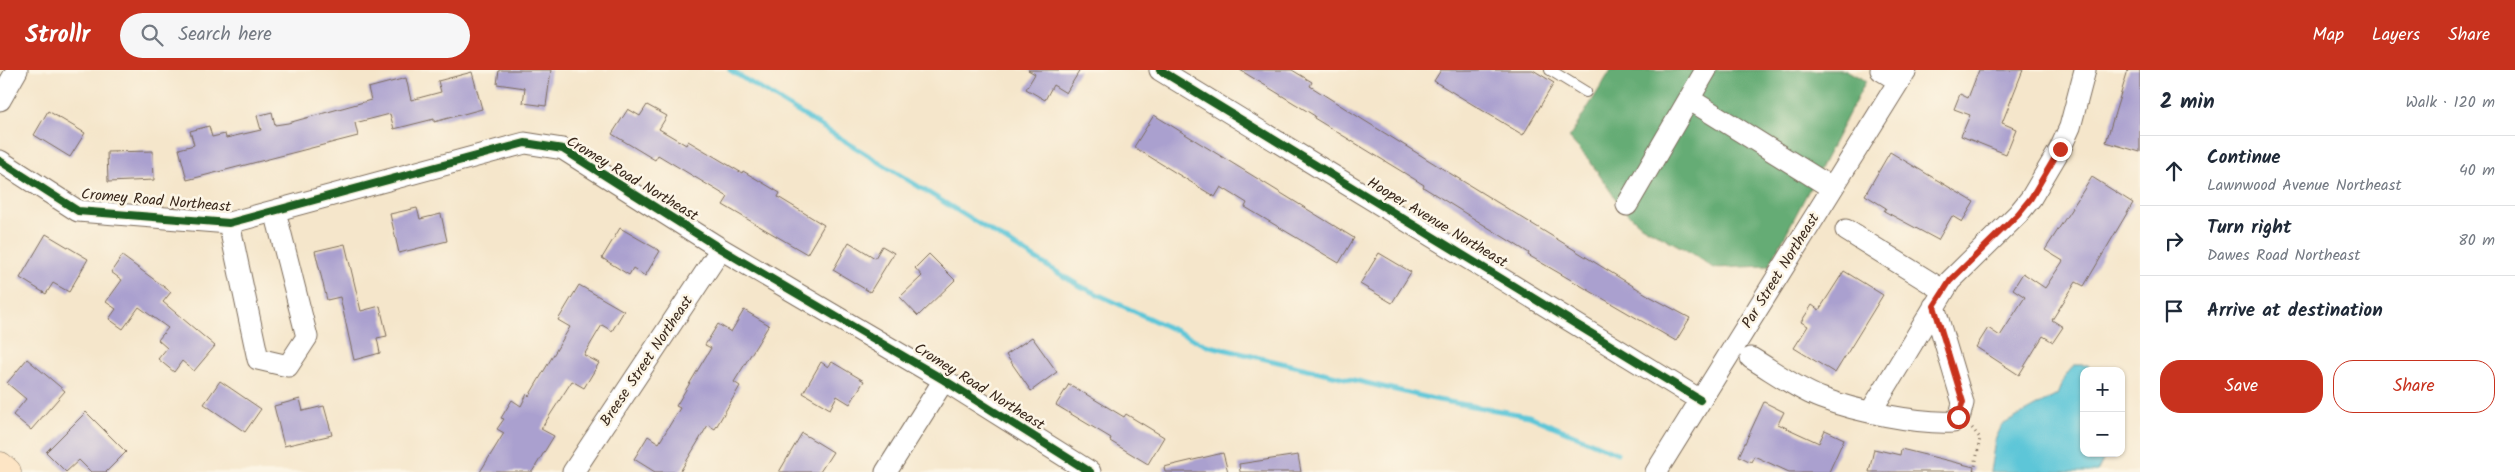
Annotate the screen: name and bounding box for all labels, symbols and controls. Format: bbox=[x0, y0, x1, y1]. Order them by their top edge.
search box bbox=[120, 13, 470, 58]
text: Strollr bbox=[25, 16, 90, 55]
text: Search here bbox=[178, 20, 272, 50]
icon: search bbox=[138, 21, 166, 49]
text: Map bbox=[2313, 21, 2344, 50]
text: Layers bbox=[2372, 21, 2420, 50]
text: Share bbox=[2448, 21, 2490, 50]
text: 2 min bbox=[2160, 86, 2215, 119]
text: Walk · 120 m bbox=[2405, 90, 2495, 115]
street label: Cromey Road Northeast bbox=[561, 130, 703, 228]
route end bbox=[2049, 138, 2072, 161]
text: Continue bbox=[2207, 143, 2280, 173]
icon: ahead bbox=[2160, 157, 2188, 185]
text: 40 m bbox=[2459, 158, 2495, 183]
street label: Hooper Avenue Northeast bbox=[1362, 171, 1512, 275]
text: Lawnwood Avenue Northeast bbox=[2207, 173, 2402, 198]
street label: Cromey Road Northeast bbox=[80, 182, 232, 220]
street label: Par Street Northeast bbox=[1736, 209, 1826, 333]
text: Turn right bbox=[2207, 213, 2292, 243]
icon: right bbox=[2160, 227, 2188, 255]
text: 80 m bbox=[2458, 228, 2495, 253]
text: Dawes Road Northeast bbox=[2207, 243, 2360, 268]
street label: Breese Street Northeast bbox=[594, 291, 700, 431]
text: Arrive at destination bbox=[2207, 296, 2383, 326]
icon: arrive bbox=[2160, 297, 2188, 325]
street label: Cromey Road Northeast bbox=[909, 337, 1049, 437]
button: Save bbox=[2160, 360, 2323, 413]
button: Share bbox=[2333, 360, 2495, 413]
map controls bbox=[2080, 367, 2125, 457]
button: + bbox=[2080, 367, 2125, 412]
route start bbox=[1947, 406, 1970, 429]
button: − bbox=[2080, 412, 2125, 457]

